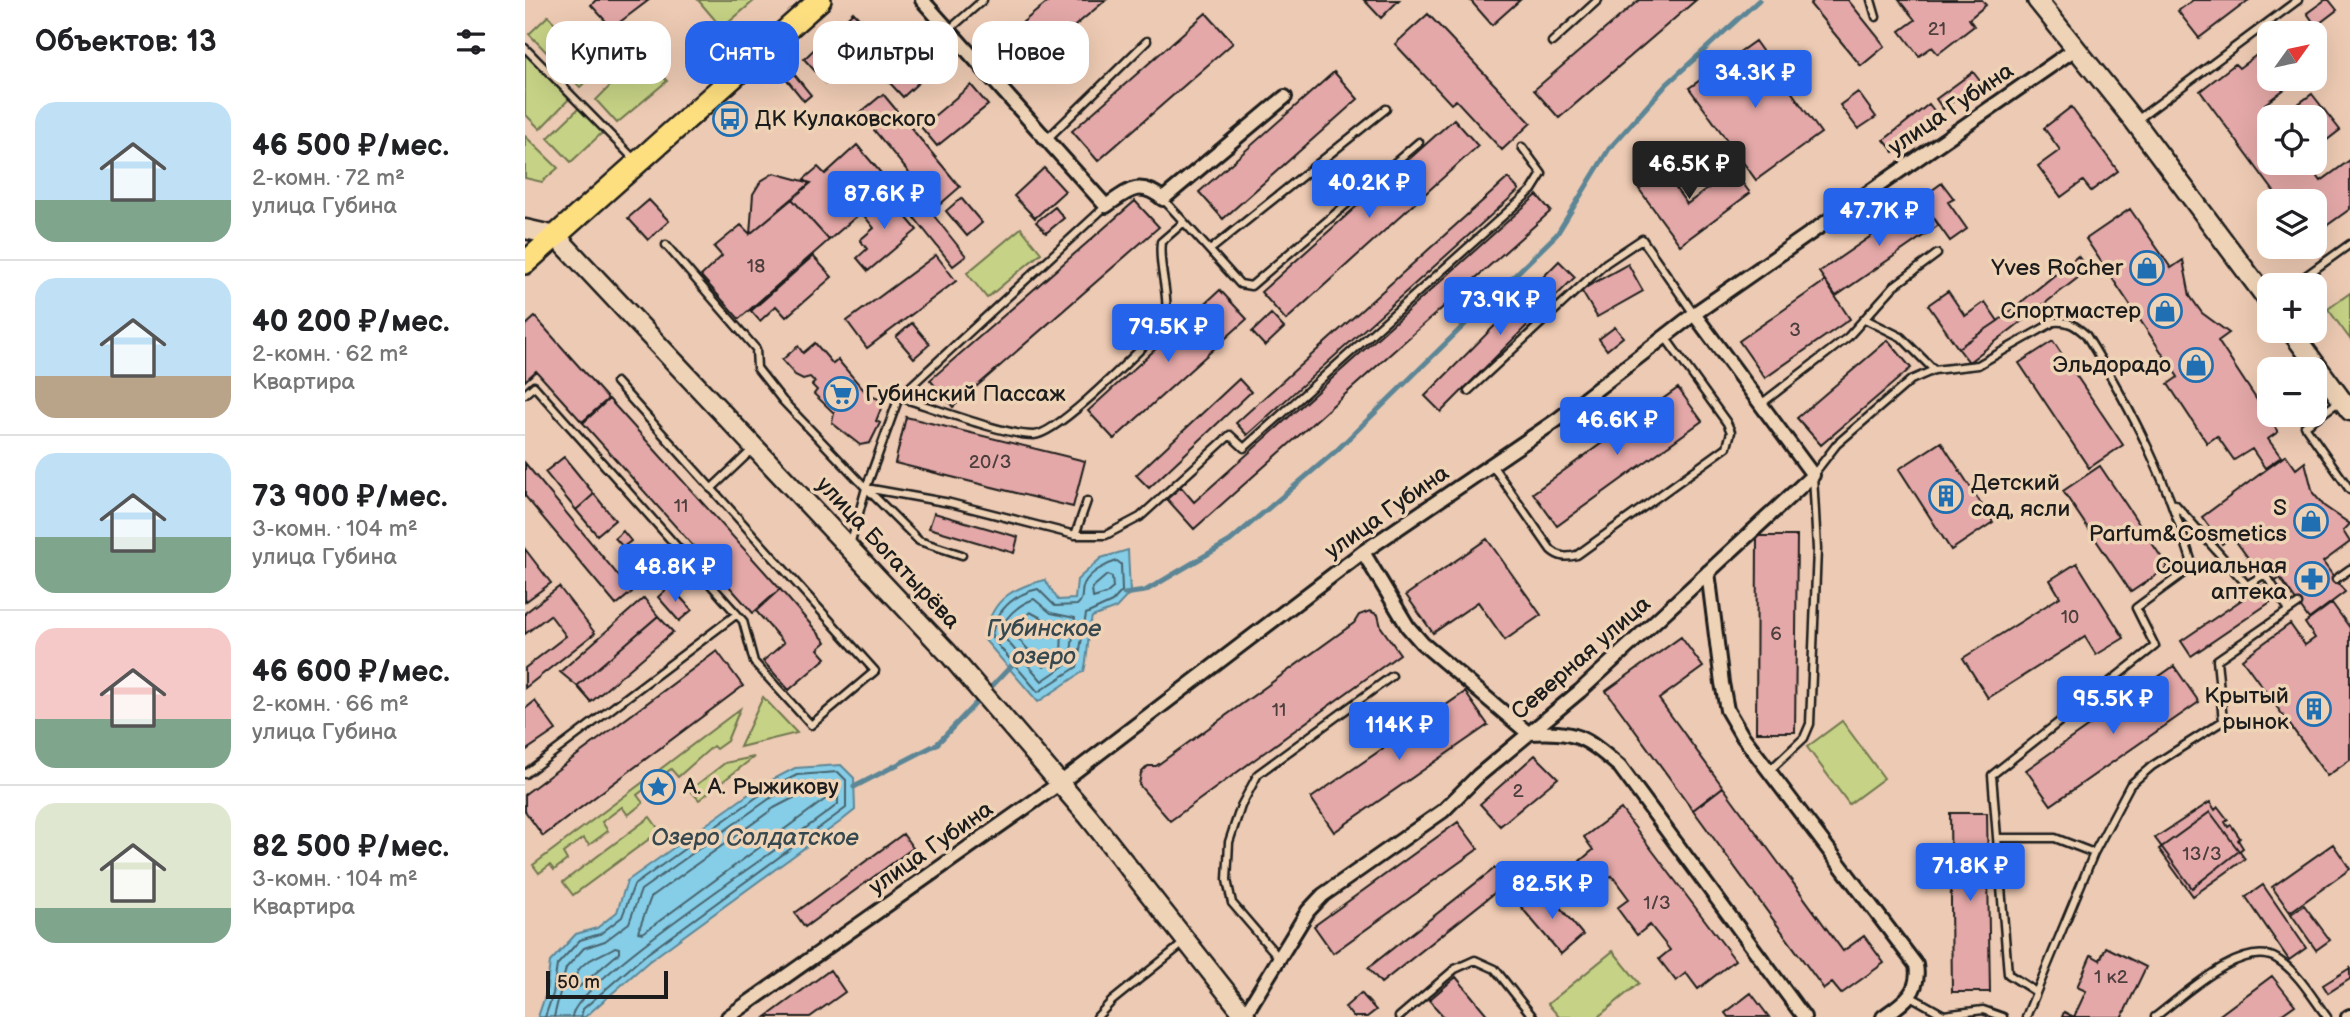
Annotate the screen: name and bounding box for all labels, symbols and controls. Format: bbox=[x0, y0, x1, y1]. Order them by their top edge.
house number: 21 bbox=[1928, 18, 1946, 41]
chip: Купить bbox=[546, 21, 671, 84]
chip: Снять bbox=[685, 21, 799, 84]
chip: Фильтры bbox=[813, 21, 958, 84]
chip: Новое bbox=[972, 21, 1089, 84]
north arrow bbox=[2257, 21, 2327, 91]
map controls bbox=[2257, 21, 2327, 427]
icon: filters bbox=[452, 23, 490, 61]
text: Объектов: 13 bbox=[35, 24, 216, 60]
pin: 34.3K ₽ bbox=[1690, 50, 1820, 110]
street label: улица Губина bbox=[1883, 57, 2019, 161]
text: 34.3K ₽ bbox=[1715, 59, 1795, 87]
bus stop icon: ДК Кулаковского bbox=[711, 100, 749, 138]
place label: ДК Кулаковского bbox=[755, 105, 936, 133]
button: locate bbox=[2257, 105, 2327, 175]
text: 46 500 ₽/мес. bbox=[252, 128, 449, 164]
icon: home bbox=[91, 130, 175, 214]
pin: 46.5K ₽ bbox=[1624, 142, 1754, 201]
text: 46.5K ₽ bbox=[1648, 150, 1730, 178]
pin: 40.2K ₽ bbox=[1304, 160, 1434, 220]
text: 2-комн. · 72 m² bbox=[252, 164, 405, 192]
text: 40.2K ₽ bbox=[1328, 169, 1410, 197]
pin: 87.6K ₽ bbox=[819, 172, 949, 231]
text: 87.6K ₽ bbox=[844, 180, 924, 208]
pin: 47.7K ₽ bbox=[1814, 188, 1944, 248]
button: layers bbox=[2257, 189, 2327, 259]
text: улица Губина bbox=[252, 192, 397, 220]
text: 47.7K ₽ bbox=[1839, 197, 1919, 225]
shop icon: Yves Rocher bbox=[2128, 249, 2166, 287]
place label: Yves Rocher bbox=[1990, 254, 2124, 282]
house number: 18 bbox=[747, 255, 765, 278]
button: + bbox=[2257, 273, 2327, 343]
pin: 73.9K ₽ bbox=[1435, 278, 1565, 337]
text: 73.9K ₽ bbox=[1460, 286, 1540, 314]
shop icon: Спортмастер bbox=[2146, 292, 2184, 330]
place label: Спортмастер bbox=[2000, 297, 2141, 325]
text: 40 200 ₽/мес. bbox=[252, 304, 450, 340]
pin: 79.5K ₽ bbox=[1103, 304, 1233, 364]
icon: home bbox=[91, 306, 175, 390]
text: 79.5K ₽ bbox=[1128, 313, 1208, 341]
house number: 3 bbox=[1789, 319, 1801, 342]
text: 2-комн. · 62 m² bbox=[252, 340, 408, 368]
shop icon: Эльдорадо bbox=[2177, 346, 2215, 384]
place label: Эльдорадо bbox=[2052, 351, 2171, 379]
button: − bbox=[2257, 357, 2327, 427]
text: Квартира bbox=[252, 368, 355, 396]
supermarket icon: Губинский Пассаж bbox=[822, 375, 860, 413]
place label: Губинский Пассаж bbox=[865, 380, 1065, 408]
pin: 46.6K ₽ bbox=[1552, 398, 1682, 457]
text: 46.6K ₽ bbox=[1576, 406, 1658, 434]
house number: 20/3 bbox=[969, 451, 1011, 474]
street label: улица Губина bbox=[1319, 459, 1455, 565]
place label: Детский сад, ясли bbox=[1971, 469, 2070, 523]
street label: улица Богатырёва bbox=[810, 471, 966, 635]
building icon: Детский сад, ясли bbox=[1927, 477, 1965, 515]
text: 73 900 ₽/мес. bbox=[252, 479, 448, 515]
icon: home bbox=[91, 481, 175, 565]
place label: S Parfum&Cosmetics bbox=[2089, 494, 2287, 548]
house number: 11 bbox=[674, 495, 688, 518]
shop icon: S Parfum&Cosmetics bbox=[2292, 502, 2330, 540]
text: 3-комн. · 104 m² bbox=[252, 515, 418, 543]
text: улица Губина bbox=[252, 543, 397, 571]
pin: 48.8K ₽ bbox=[610, 544, 740, 604]
place label: Социальная аптека bbox=[2156, 552, 2287, 606]
text: 48.8K ₽ bbox=[634, 553, 716, 581]
pharmacy icon: Социальная аптека bbox=[2293, 560, 2331, 598]
street label: Северная улица bbox=[1506, 590, 1657, 726]
house number: 10 bbox=[2061, 606, 2079, 629]
water label: Губинское озеро bbox=[987, 614, 1102, 671]
house number: 6 bbox=[1770, 623, 1782, 646]
text: 46 600 ₽/мес. bbox=[252, 654, 450, 690]
icon: home bbox=[91, 656, 175, 740]
pin: 95.5K ₽ bbox=[2048, 676, 2178, 736]
place label: Крытый рынок bbox=[2204, 682, 2290, 736]
text: 95.5K ₽ bbox=[2073, 685, 2153, 713]
text: 2-комн. · 66 m² bbox=[252, 690, 409, 718]
building icon: Крытый рынок bbox=[2295, 690, 2333, 728]
house number: 11 bbox=[1272, 699, 1286, 722]
pin: 114K ₽ bbox=[1342, 702, 1456, 762]
text: 114K ₽ bbox=[1365, 711, 1433, 739]
text: улица Губина bbox=[252, 718, 397, 746]
place icon: А. А. Рыжикову bbox=[639, 768, 677, 806]
place label: А. А. Рыжикову bbox=[682, 773, 839, 801]
house number: 2 bbox=[1512, 780, 1524, 803]
street label: улица Губина bbox=[863, 795, 999, 901]
water label: Озеро Солдатское bbox=[651, 823, 859, 852]
text: 82 500 ₽/мес. bbox=[252, 829, 449, 865]
icon: home bbox=[91, 831, 175, 915]
house number: 13/3 bbox=[2182, 843, 2222, 866]
pin: 71.8K ₽ bbox=[1905, 844, 2035, 903]
text: 71.8K ₽ bbox=[1932, 852, 2008, 880]
pin: 82.5K ₽ bbox=[1487, 862, 1617, 921]
text: 3-комн. · 104 m² bbox=[252, 865, 418, 893]
text: 82.5K ₽ bbox=[1511, 870, 1593, 898]
house number: 1/3 bbox=[1643, 892, 1671, 915]
text: Квартира bbox=[252, 893, 355, 921]
house number: 1 к2 bbox=[2094, 966, 2129, 989]
scale bar bbox=[546, 968, 669, 1000]
text: 50 m bbox=[557, 971, 600, 994]

